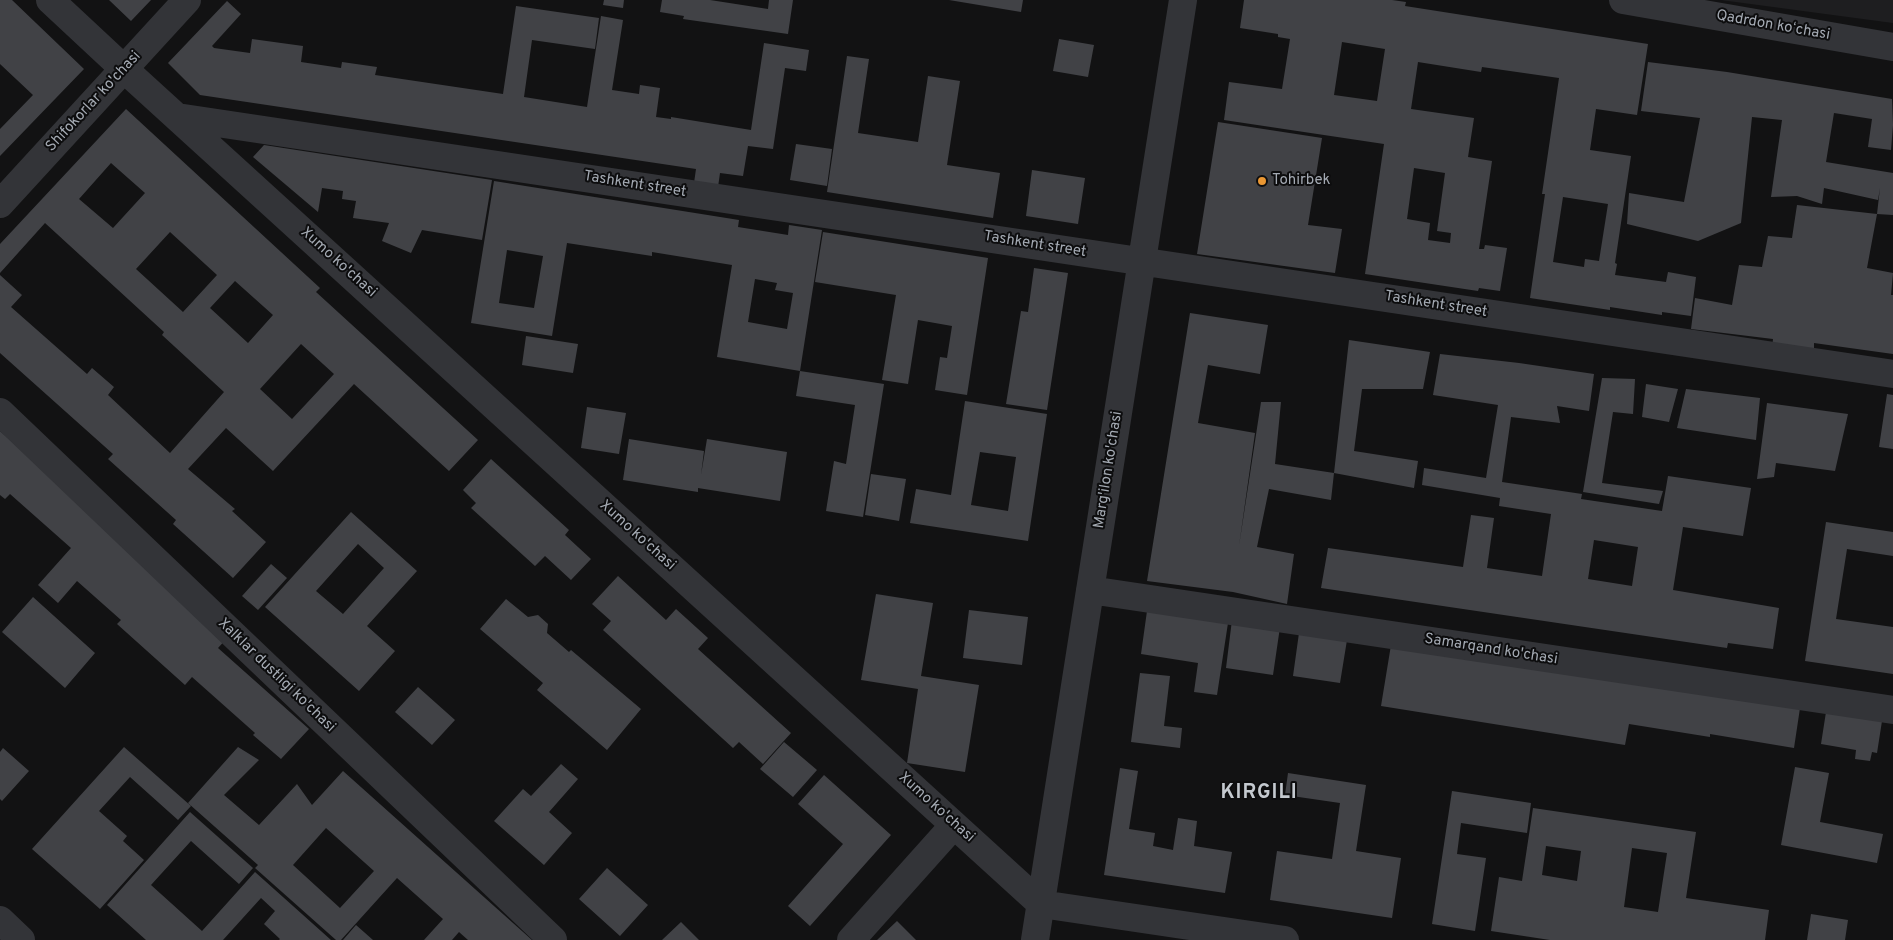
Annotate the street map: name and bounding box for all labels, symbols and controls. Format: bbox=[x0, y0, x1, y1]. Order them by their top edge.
street label: Qadrdon koʻchasi bbox=[1715, 7, 1831, 45]
street label: Shifokorlar ko'chasi bbox=[43, 48, 145, 156]
street label: Tashkent street bbox=[582, 168, 688, 202]
place label: Tohirbek bbox=[1272, 172, 1330, 190]
marker: Tohirbek bbox=[1256, 175, 1268, 187]
street label: Xumo ko'chasi bbox=[296, 224, 380, 302]
street label: Tashkent street bbox=[982, 228, 1088, 262]
street label: Tashkent street bbox=[1383, 288, 1489, 322]
street label: Marg'ilon ko'chasi bbox=[1091, 410, 1127, 530]
street label: Xumo ko'chasi bbox=[595, 497, 679, 575]
street label: Xalklar dustligi ko'chasi bbox=[213, 615, 339, 737]
street label: Samarqand ko'chasi bbox=[1423, 631, 1559, 669]
street label: Xumo ko'chasi bbox=[894, 769, 978, 847]
district label: KIRGILI bbox=[1220, 782, 1298, 806]

